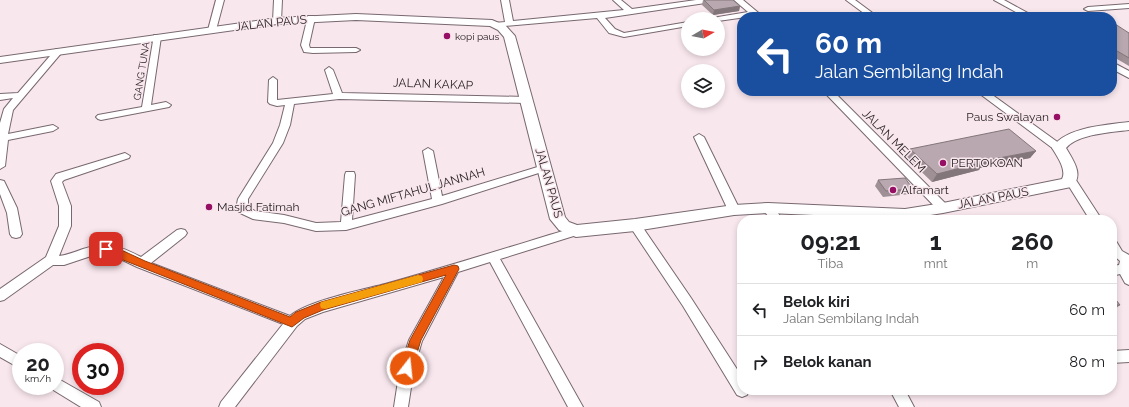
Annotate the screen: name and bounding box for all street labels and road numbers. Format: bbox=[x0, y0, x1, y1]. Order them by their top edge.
street label: JALAN PAUS bbox=[234, 12, 308, 34]
street label: GANG TUNA bbox=[131, 41, 152, 101]
street label: JALAN KAKAP bbox=[393, 76, 474, 92]
street label: JALAN MELEM bbox=[859, 106, 929, 176]
street label: JALAN PAUS bbox=[532, 146, 566, 220]
street label: GANG MIFTAHUL JANNAH bbox=[339, 165, 487, 219]
street label: JALAN PAUS bbox=[956, 184, 1030, 212]

